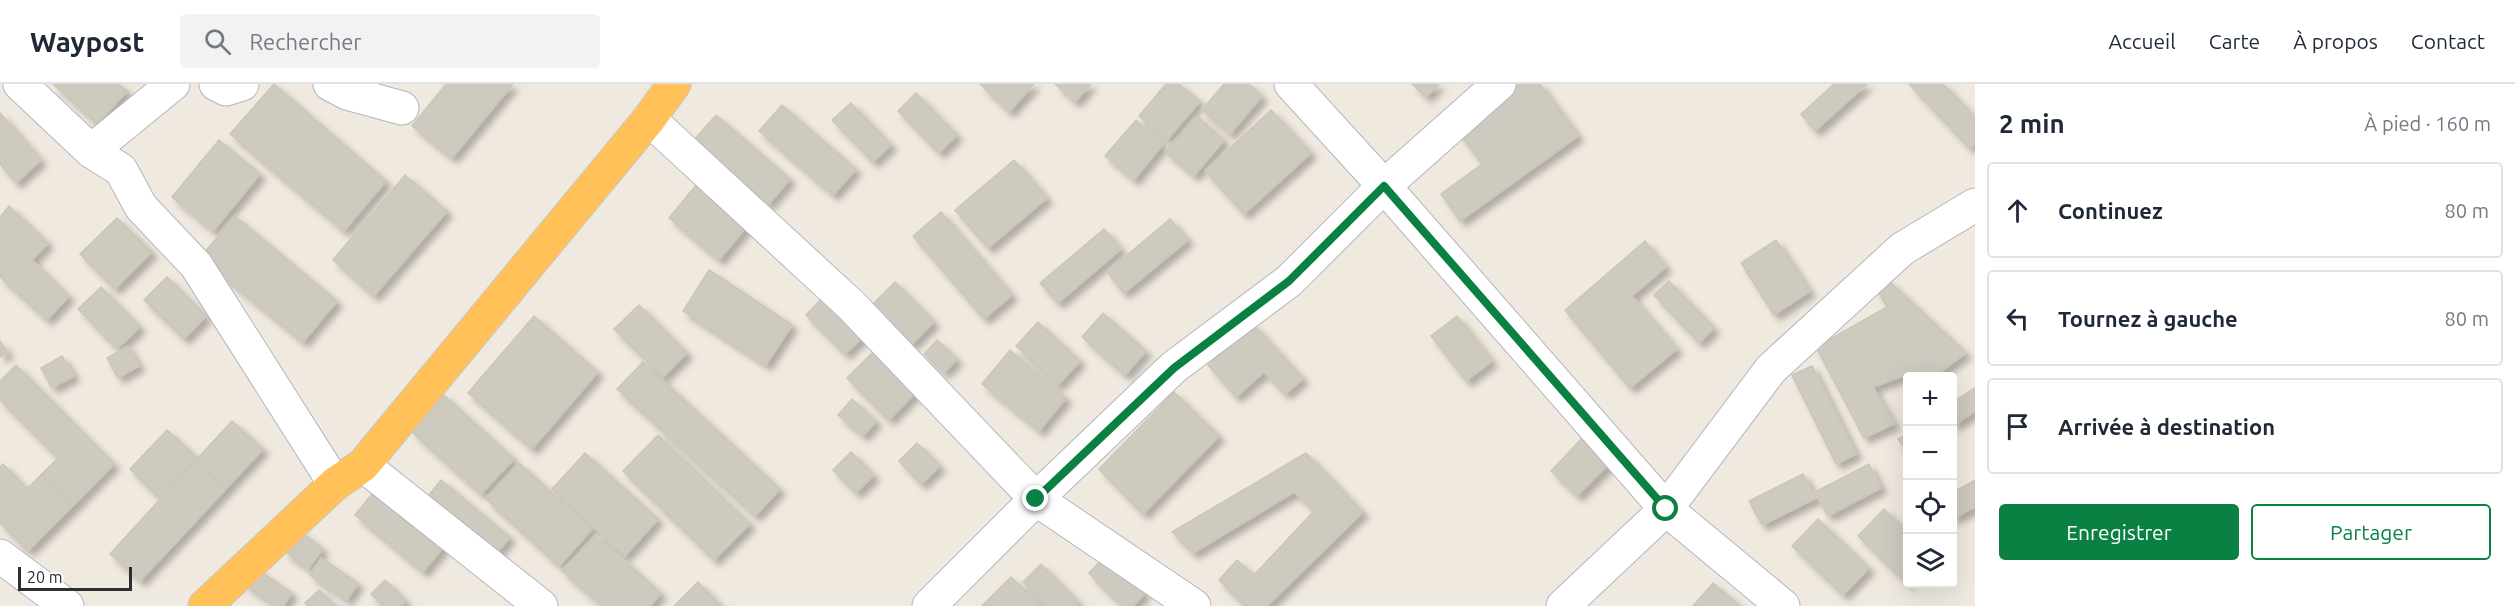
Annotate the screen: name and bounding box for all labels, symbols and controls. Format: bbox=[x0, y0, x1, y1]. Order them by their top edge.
search box bbox=[180, 14, 600, 68]
icon: search bbox=[201, 25, 234, 58]
text: Waypost bbox=[30, 26, 144, 57]
text: Rechercher bbox=[249, 29, 362, 54]
text: Accueil bbox=[2108, 29, 2176, 53]
text: Carte bbox=[2209, 29, 2260, 53]
text: À propos bbox=[2293, 29, 2378, 53]
text: Contact bbox=[2411, 29, 2485, 53]
text: 2 min bbox=[1999, 109, 2065, 138]
text: À pied · 160 m bbox=[2364, 112, 2491, 135]
icon: ahead bbox=[2001, 194, 2034, 227]
text: Continuez bbox=[2058, 198, 2163, 223]
text: 80 m bbox=[2445, 199, 2489, 222]
icon: left bbox=[2001, 302, 2034, 335]
text: Tournez à gauche bbox=[2058, 306, 2238, 331]
text: 80 m bbox=[2445, 307, 2489, 330]
map controls bbox=[1903, 372, 1957, 588]
button: + bbox=[1903, 372, 1957, 426]
icon: arrive bbox=[2001, 410, 2034, 443]
text: Arrivée à destination bbox=[2058, 414, 2275, 439]
button: − bbox=[1903, 426, 1957, 480]
button: locate bbox=[1903, 480, 1957, 534]
route end bbox=[1022, 485, 1048, 511]
route start bbox=[1652, 495, 1678, 521]
button: Enregistrer bbox=[1999, 504, 2239, 560]
button: Partager bbox=[2251, 504, 2491, 560]
button: layers bbox=[1903, 534, 1957, 588]
scale bar bbox=[18, 564, 132, 592]
text: 20 m bbox=[27, 568, 63, 586]

